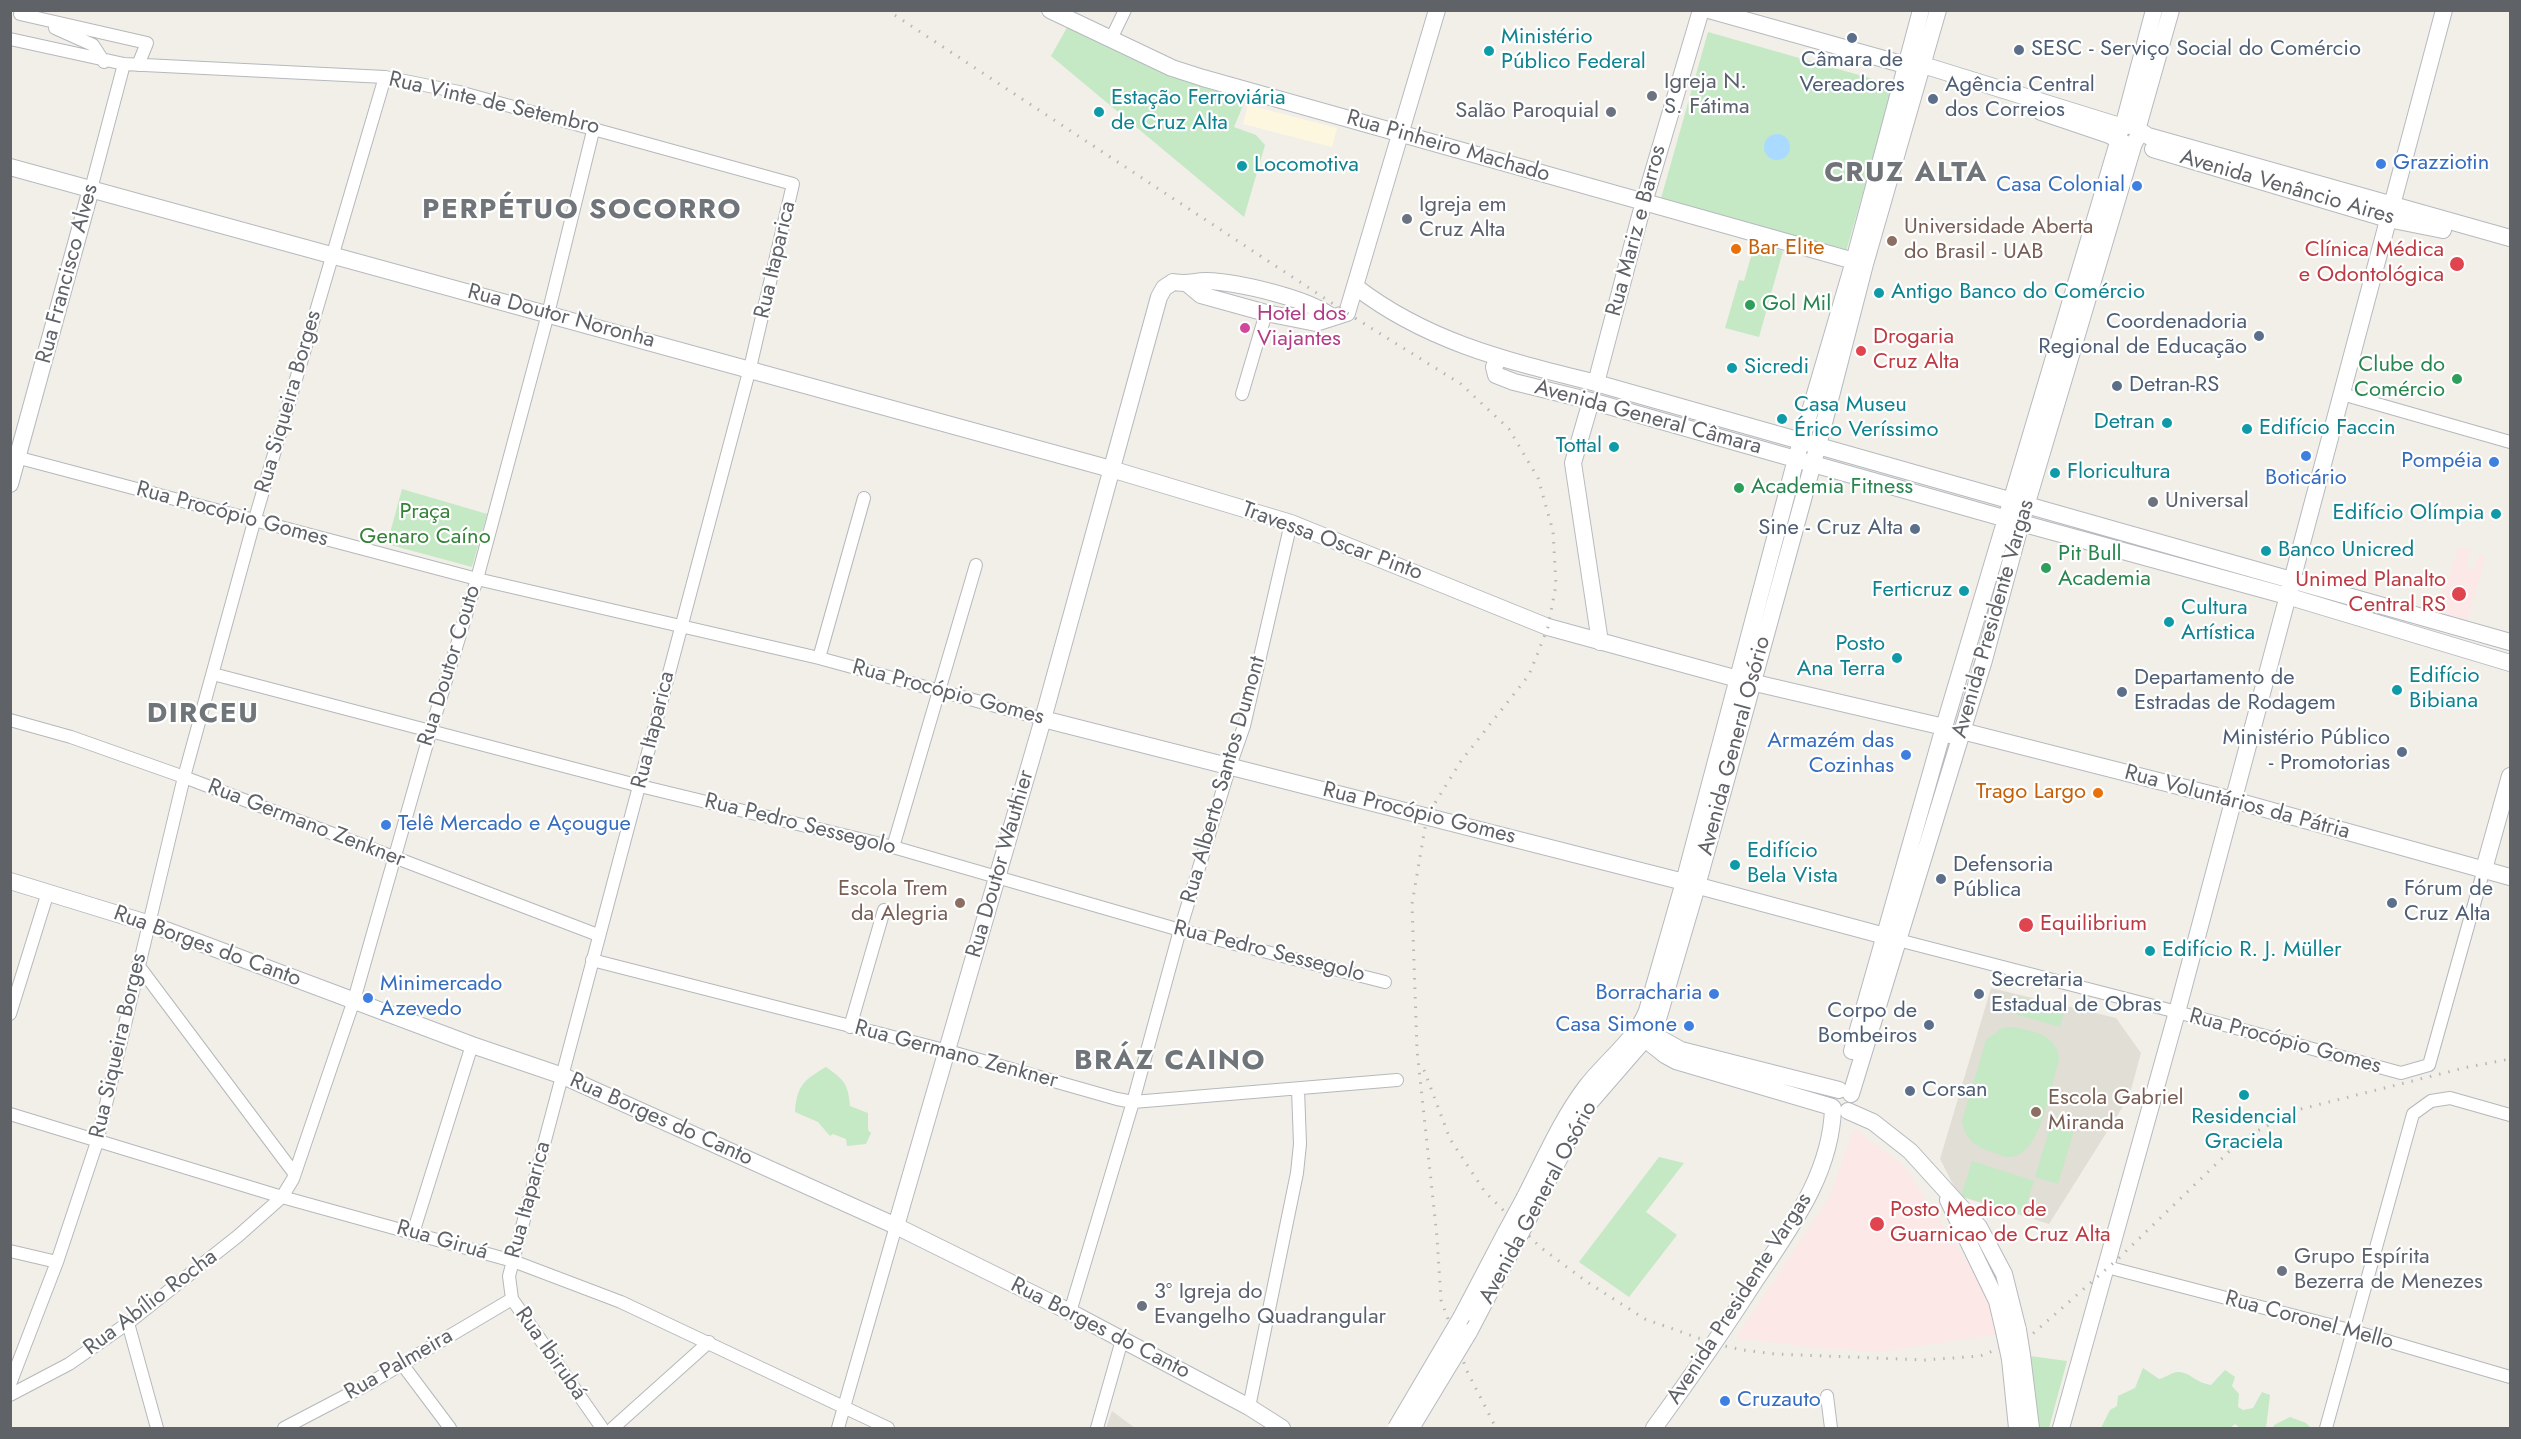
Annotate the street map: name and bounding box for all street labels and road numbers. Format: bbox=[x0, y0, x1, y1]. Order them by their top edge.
street label: Rua Vinte de Setembro bbox=[386, 67, 602, 141]
street label: Rua Pinheiro Machado bbox=[1343, 105, 1553, 189]
street label: Rua Mariz e Barros bbox=[1601, 143, 1673, 319]
street label: Avenida Venâncio Aires bbox=[2177, 145, 2397, 231]
street label: Rua Francisco Alves bbox=[31, 181, 105, 367]
street label: Rua Itaparica bbox=[750, 199, 802, 321]
street label: Rua Doutor Noronha bbox=[464, 279, 658, 355]
street label: Rua Siqueira Borges bbox=[250, 308, 328, 496]
street label: Avenida General Câmara bbox=[1532, 375, 1764, 461]
street label: Rua Procópio Gomes bbox=[133, 477, 331, 553]
street label: Travessa Oscar Pinto bbox=[1238, 497, 1426, 587]
street label: Avenida Presidente Vargas bbox=[1947, 497, 2041, 741]
street label: Rua Doutor Couto bbox=[413, 582, 487, 750]
street label: Avenida General Osório bbox=[1693, 634, 1777, 858]
street label: Rua Alberto Santos Dumont bbox=[1176, 654, 1272, 906]
street label: Rua Procópio Gomes bbox=[849, 655, 1047, 731]
street label: Rua Itaparica bbox=[627, 669, 681, 791]
street label: Rua Voluntários da Pátria bbox=[2121, 760, 2353, 846]
street label: Rua Doutor Wauthier bbox=[962, 767, 1040, 961]
street label: Rua Germano Zenkner bbox=[204, 774, 408, 874]
street label: Rua Procópio Gomes bbox=[1320, 777, 1518, 851]
street label: Rua Pedro Sessegolo bbox=[702, 788, 898, 862]
street label: Rua Borges do Canto bbox=[110, 901, 304, 993]
street label: Rua Pedro Sessegolo bbox=[1171, 915, 1367, 989]
street label: Rua Siqueira Borges bbox=[85, 951, 153, 1141]
street label: Rua Procópio Gomes bbox=[2186, 1004, 2384, 1080]
street label: Rua Germano Zenkner bbox=[852, 1015, 1060, 1095]
street label: Rua Borges do Canto bbox=[565, 1068, 757, 1172]
street label: Avenida General Osório bbox=[1474, 1097, 1604, 1309]
street label: Rua Itaparica bbox=[501, 1139, 557, 1261]
street label: Avenida Presidente Vargas bbox=[1662, 1188, 1818, 1410]
street label: Rua Giruá bbox=[393, 1215, 491, 1267]
street label: Rua Abílio Rocha bbox=[79, 1244, 223, 1362]
street label: Rua Borges do Canto bbox=[1006, 1272, 1194, 1386]
street label: Rua Coronel Mello bbox=[2222, 1286, 2396, 1356]
street label: Rua Ibirubá bbox=[508, 1303, 592, 1405]
street label: Rua Palmeira bbox=[340, 1323, 458, 1407]

